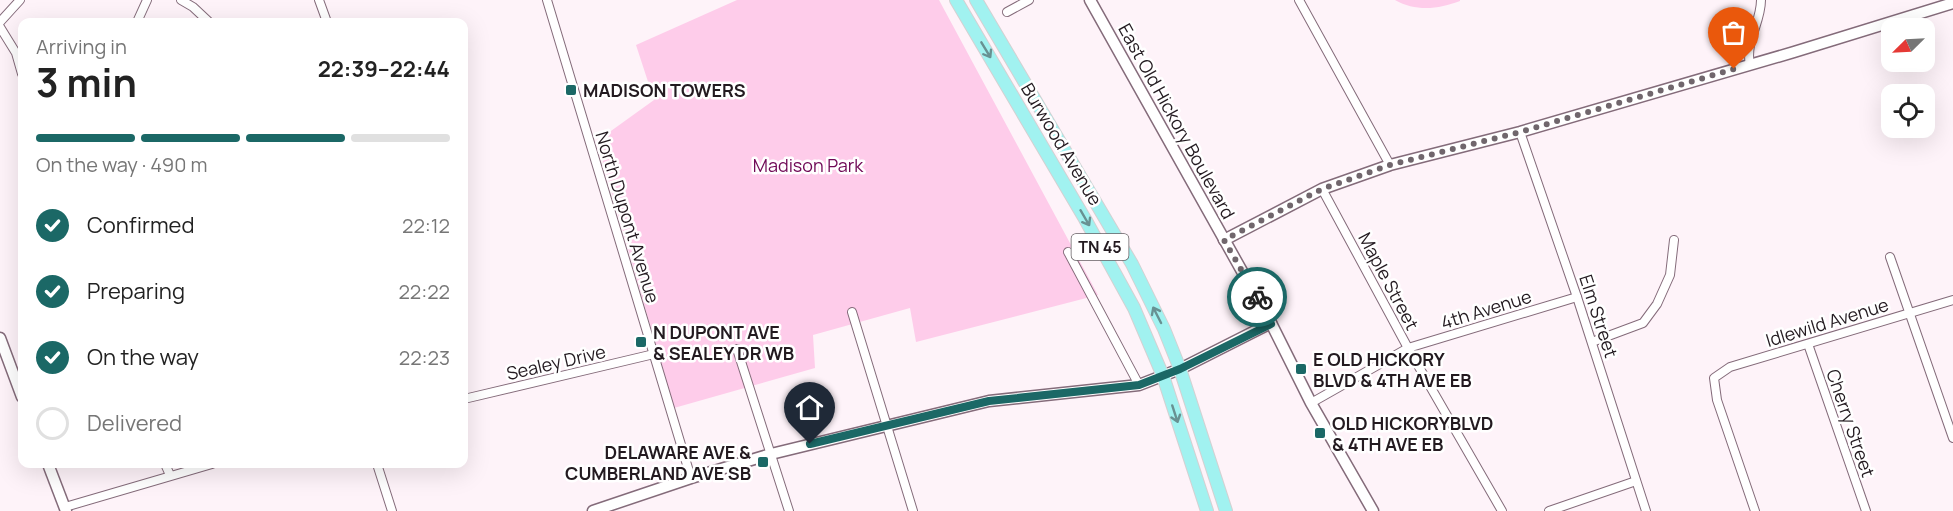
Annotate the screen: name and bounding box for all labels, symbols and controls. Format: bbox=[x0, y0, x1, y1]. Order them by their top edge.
pin bbox=[1708, 7, 1759, 69]
icon: bag bbox=[1717, 16, 1750, 49]
north arrow bbox=[1881, 18, 1935, 72]
map controls bbox=[1881, 18, 1935, 138]
street label: East Old Hickory Boulevard bbox=[1113, 19, 1241, 223]
text: Arriving in bbox=[36, 33, 127, 60]
one-way arrow bbox=[980, 41, 992, 58]
text: 22:39–22:44 bbox=[318, 54, 450, 84]
text: 3 min bbox=[36, 55, 137, 109]
place label: MADISON TOWERS bbox=[583, 78, 746, 102]
street label: Burwood Avenue bbox=[1016, 78, 1108, 210]
marker: MADISON TOWERS bbox=[564, 83, 578, 97]
button: locate bbox=[1881, 84, 1935, 138]
street label: North Dupont Avenue bbox=[590, 128, 666, 306]
text: On the way · 490 m bbox=[36, 151, 207, 178]
park label: Madison Park bbox=[753, 153, 864, 177]
icon: check bbox=[36, 209, 69, 242]
one-way arrow bbox=[1080, 209, 1091, 227]
text: Confirmed bbox=[87, 210, 195, 240]
text: 22:12 bbox=[402, 212, 450, 239]
street label: Maple Street bbox=[1353, 228, 1425, 334]
road number: TN 45 bbox=[1072, 234, 1128, 260]
courier bbox=[1227, 267, 1287, 327]
street label: Elm Street bbox=[1574, 271, 1624, 361]
icon: check bbox=[36, 275, 69, 308]
text: Preparing bbox=[87, 276, 185, 306]
text: 22:22 bbox=[398, 278, 450, 305]
icon: bike bbox=[1241, 281, 1274, 314]
street label: 4th Avenue bbox=[1438, 284, 1534, 334]
street label: Idlewild Avenue bbox=[1763, 292, 1891, 352]
one-way arrow bbox=[1151, 306, 1162, 324]
place label: N DUPONT AVE & SEALEY DR WB bbox=[653, 320, 794, 365]
marker: N DUPONT AVE & SEALEY DR WB bbox=[634, 335, 648, 349]
street label: Sealey Drive bbox=[504, 339, 608, 385]
icon: check bbox=[36, 341, 69, 374]
text: On the way bbox=[87, 342, 199, 372]
text: 22:23 bbox=[399, 344, 450, 371]
place label: E OLD HICKORY BLVD & 4TH AVE EB bbox=[1313, 347, 1472, 392]
marker: E OLD HICKORY BLVD & 4TH AVE EB bbox=[1294, 362, 1308, 376]
street label: Cherry Street bbox=[1821, 366, 1881, 480]
pin bbox=[784, 382, 835, 444]
icon: home bbox=[793, 391, 826, 424]
one-way arrow bbox=[1171, 404, 1182, 423]
text: Delivered bbox=[87, 408, 182, 438]
place label: OLD HICKORYBLVD & 4TH AVE EB bbox=[1332, 411, 1493, 456]
marker: OLD HICKORYBLVD & 4TH AVE EB bbox=[1313, 426, 1327, 440]
place label: DELAWARE AVE & CUMBERLAND AVE SB bbox=[565, 440, 751, 485]
marker: DELAWARE AVE & CUMBERLAND AVE SB bbox=[756, 455, 770, 469]

